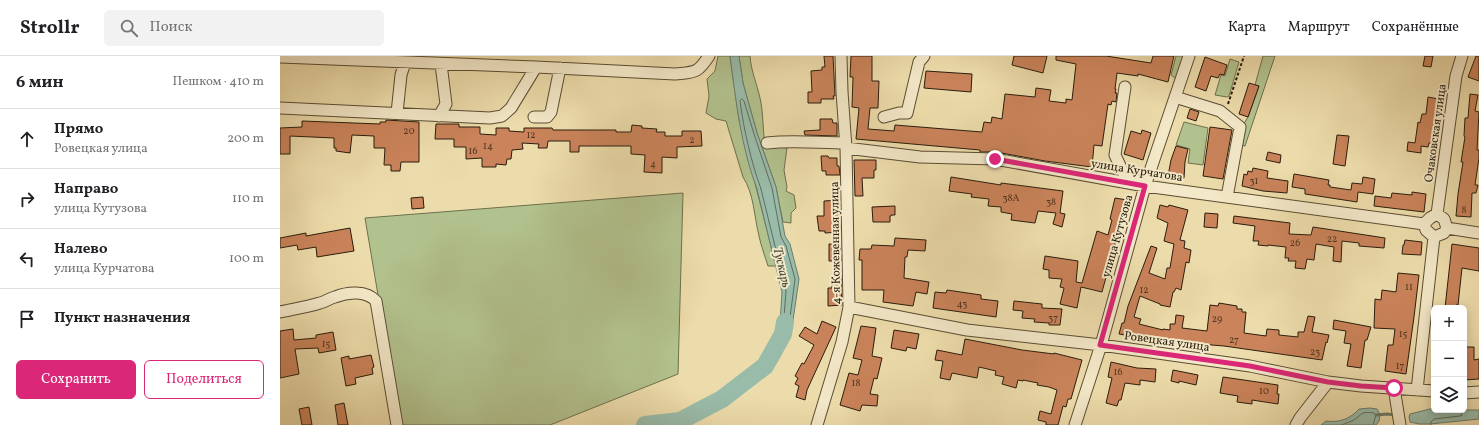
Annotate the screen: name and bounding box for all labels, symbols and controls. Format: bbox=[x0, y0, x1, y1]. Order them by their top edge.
search box bbox=[104, 10, 384, 46]
text: Strollr bbox=[20, 15, 80, 41]
icon: search bbox=[118, 17, 140, 39]
text: Поиск bbox=[150, 17, 192, 38]
text: Карта bbox=[1228, 18, 1266, 37]
text: Маршрут bbox=[1288, 18, 1350, 37]
text: Сохранённые bbox=[1372, 18, 1459, 37]
text: 6 мин bbox=[16, 71, 63, 94]
text: Пешком · 410 m bbox=[173, 73, 264, 91]
street label: Очаковская улица bbox=[1421, 83, 1451, 183]
text: Прямо bbox=[54, 119, 103, 140]
house number: 20 bbox=[403, 124, 415, 138]
icon: ahead bbox=[16, 128, 38, 150]
house number: 12 bbox=[526, 128, 536, 142]
text: 200 m bbox=[227, 130, 264, 148]
house number: 2 bbox=[689, 133, 695, 147]
house number: 14 bbox=[483, 139, 493, 153]
text: Ровецкая улица bbox=[54, 140, 148, 158]
house number: 16 bbox=[469, 144, 477, 158]
route end bbox=[986, 150, 1004, 168]
street label: улица Курчатова bbox=[1090, 156, 1184, 186]
house number: 4 bbox=[650, 157, 656, 171]
house number: 31 bbox=[1249, 174, 1259, 188]
text: Направо bbox=[54, 179, 118, 200]
street label: 4-я Кожевенная улица bbox=[827, 181, 845, 305]
icon: right bbox=[16, 188, 38, 210]
text: 110 m bbox=[232, 190, 264, 208]
house number: 38А bbox=[1002, 191, 1020, 205]
street label: улица Кутузова bbox=[1098, 193, 1137, 280]
house number: 38 bbox=[1046, 195, 1056, 209]
text: улица Кутузова bbox=[54, 200, 147, 218]
house number: 8 bbox=[1461, 203, 1467, 217]
house number: 22 bbox=[1327, 232, 1337, 246]
house number: 26 bbox=[1290, 236, 1300, 250]
text: Налево bbox=[54, 239, 108, 260]
water label: Тускарь bbox=[768, 246, 795, 290]
icon: left bbox=[16, 248, 38, 270]
text: 100 m bbox=[229, 250, 264, 268]
text: улица Курчатова bbox=[54, 260, 155, 278]
house number: 11 bbox=[1405, 280, 1413, 294]
house number: 12 bbox=[1139, 283, 1149, 297]
house number: 43 bbox=[957, 297, 967, 311]
map controls bbox=[1431, 305, 1467, 413]
button: + bbox=[1431, 305, 1467, 341]
icon: arrive bbox=[16, 308, 38, 330]
text: Пункт назначения bbox=[54, 308, 190, 329]
house number: 37 bbox=[1048, 311, 1058, 325]
house number: 29 bbox=[1212, 312, 1222, 326]
house number: 15 bbox=[1399, 327, 1408, 341]
street label: Ровецкая улица bbox=[1123, 328, 1211, 356]
house number: 27 bbox=[1229, 333, 1239, 347]
house number: 15 bbox=[322, 337, 331, 351]
button: − bbox=[1431, 341, 1467, 377]
house number: 23 bbox=[1310, 345, 1320, 359]
house number: 17 bbox=[1396, 359, 1405, 373]
button: Сохранить bbox=[16, 360, 136, 399]
button: Поделиться bbox=[144, 360, 264, 399]
house number: 16 bbox=[1114, 365, 1122, 379]
house number: 18 bbox=[852, 376, 860, 390]
button: layers bbox=[1431, 377, 1467, 413]
route start bbox=[1385, 379, 1403, 397]
house number: 10 bbox=[1259, 384, 1269, 398]

